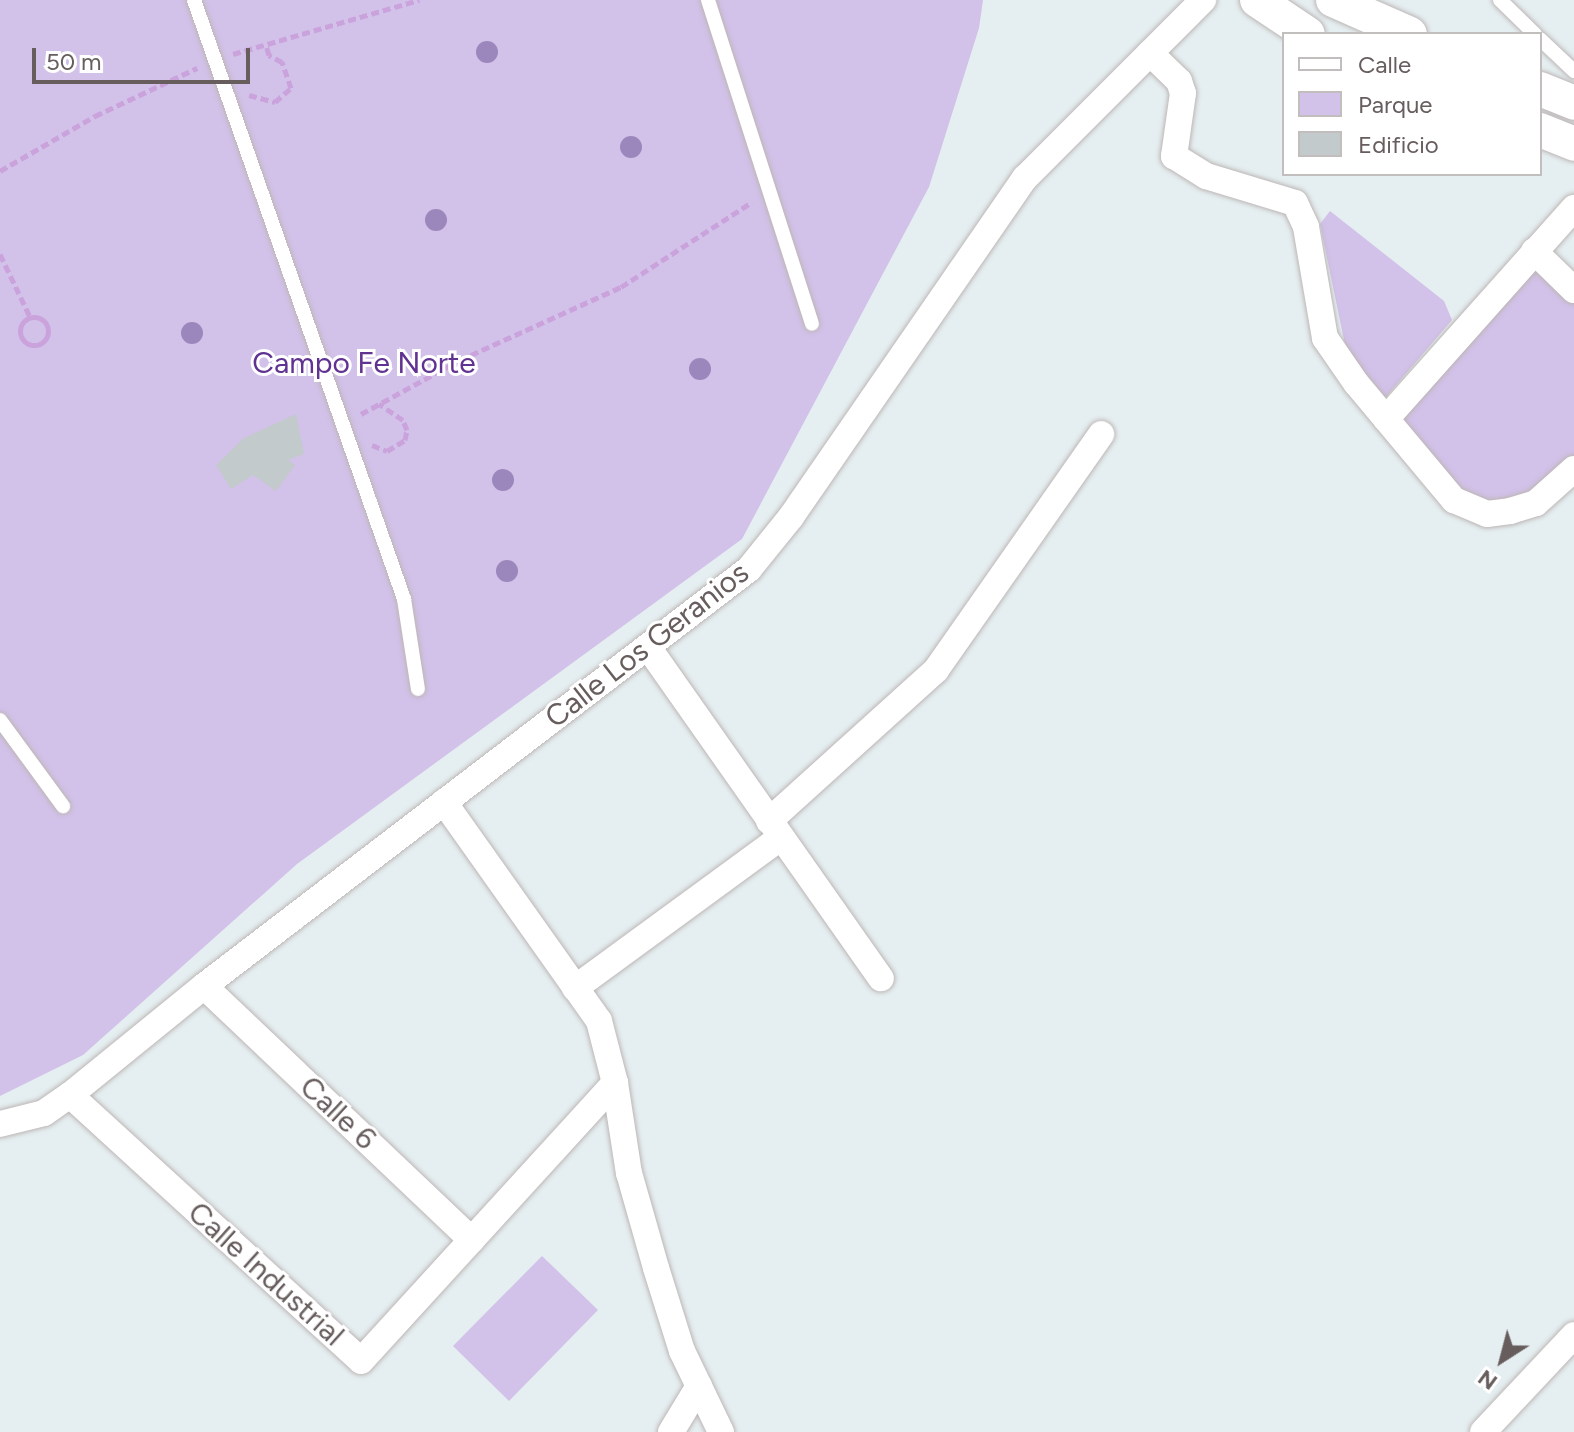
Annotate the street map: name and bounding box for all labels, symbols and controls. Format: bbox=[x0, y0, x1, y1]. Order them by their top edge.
scale bar bbox=[36, 32, 254, 82]
legend bbox=[1282, 32, 1542, 176]
text: 50 m bbox=[46, 47, 102, 76]
text: Calle bbox=[1358, 50, 1411, 79]
text: Parque bbox=[1358, 90, 1432, 119]
text: Edificio bbox=[1358, 130, 1439, 159]
park label: Campo Fe Norte bbox=[252, 345, 476, 381]
street label: Calle Los Geranios bbox=[538, 554, 756, 736]
street label: Calle 6 bbox=[292, 1069, 384, 1157]
street label: Calle Industrial bbox=[181, 1195, 351, 1353]
north arrow bbox=[1462, 1320, 1542, 1400]
text: N bbox=[1473, 1364, 1502, 1396]

